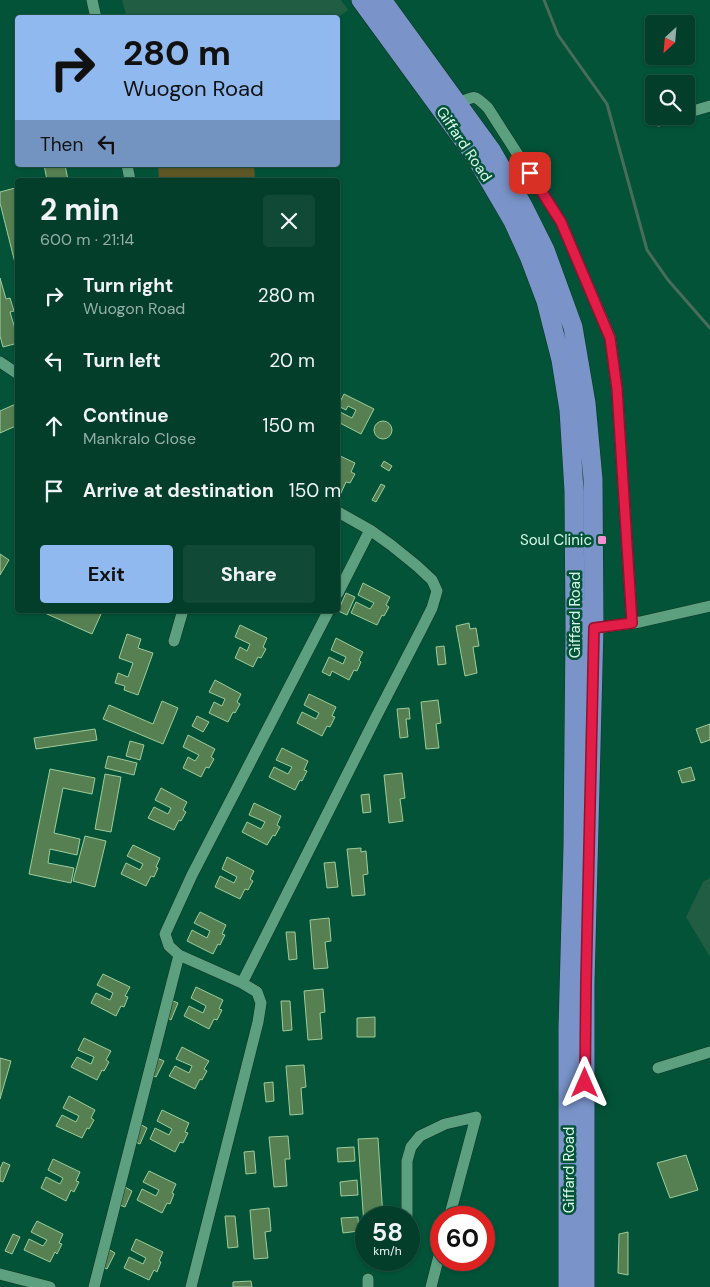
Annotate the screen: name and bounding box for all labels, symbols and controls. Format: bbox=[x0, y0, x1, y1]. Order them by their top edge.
north arrow bbox=[645, 15, 695, 65]
map controls bbox=[645, 15, 695, 125]
text: 280 m bbox=[123, 30, 231, 76]
icon: right bbox=[40, 35, 105, 100]
text: Wuogon Road bbox=[123, 74, 264, 103]
button: search bbox=[645, 75, 695, 125]
street label: Giffard Road bbox=[431, 103, 497, 185]
icon: left bbox=[93, 130, 121, 158]
text: Then bbox=[40, 132, 83, 157]
pin bbox=[509, 152, 551, 194]
icon: arrive bbox=[516, 159, 544, 187]
text: 2 min bbox=[40, 190, 119, 229]
button: close bbox=[263, 195, 315, 247]
text: 600 m · 21:14 bbox=[40, 229, 134, 250]
text: Turn right bbox=[83, 273, 173, 298]
icon: right bbox=[40, 282, 68, 310]
text: 280 m bbox=[258, 283, 315, 308]
text: Wuogon Road bbox=[83, 298, 185, 319]
icon: left bbox=[40, 347, 68, 375]
text: Turn left bbox=[83, 348, 161, 373]
text: 20 m bbox=[269, 348, 315, 373]
text: Continue bbox=[83, 403, 169, 428]
icon: ahead bbox=[40, 412, 68, 440]
text: 150 m bbox=[263, 413, 315, 438]
text: Mankralo Close bbox=[83, 428, 196, 449]
icon: arrive bbox=[40, 477, 68, 505]
text: Arrive at destination bbox=[83, 478, 274, 503]
text: 150 m bbox=[289, 478, 341, 503]
place label: Soul Clinic bbox=[520, 530, 592, 550]
marker: Soul Clinic bbox=[596, 534, 608, 546]
button: Exit bbox=[40, 545, 173, 603]
button: Share bbox=[183, 545, 315, 603]
street label: Giffard Road bbox=[565, 572, 585, 658]
position arrow bbox=[558, 1056, 610, 1108]
street label: Giffard Road bbox=[559, 1127, 579, 1213]
speed limit sign: 60 bbox=[430, 1206, 495, 1271]
text: 58 bbox=[372, 1216, 403, 1249]
text: km/h bbox=[373, 1243, 402, 1259]

